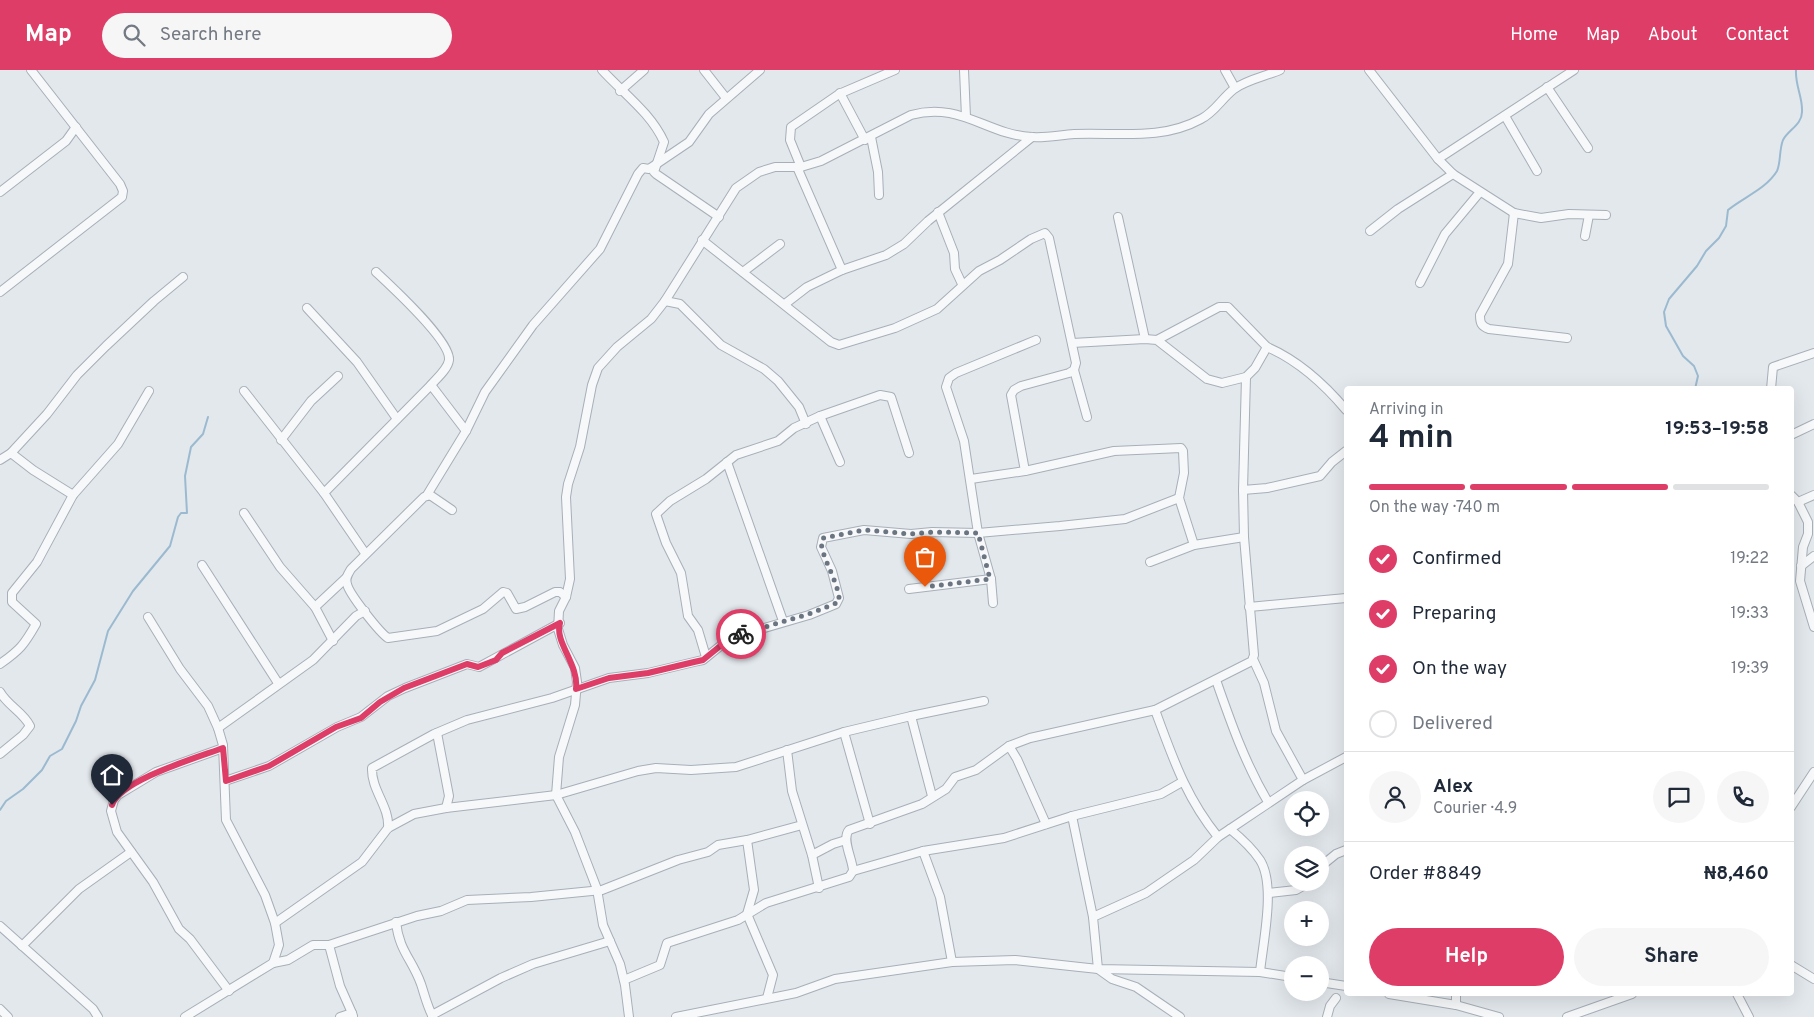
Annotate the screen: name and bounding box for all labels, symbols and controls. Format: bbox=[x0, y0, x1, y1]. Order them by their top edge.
search box bbox=[102, 13, 452, 58]
text: Map bbox=[25, 20, 72, 50]
icon: search bbox=[120, 21, 148, 49]
text: Search here bbox=[160, 23, 261, 47]
text: Home bbox=[1510, 24, 1558, 47]
text: Map bbox=[1586, 24, 1620, 47]
text: About bbox=[1648, 24, 1697, 47]
text: Contact bbox=[1725, 24, 1789, 47]
text: Arriving in bbox=[1369, 400, 1444, 420]
text: 19:53–19:58 bbox=[1665, 417, 1769, 441]
text: 4 min bbox=[1369, 419, 1454, 459]
text: On the way · 740 m bbox=[1369, 498, 1500, 518]
pin bbox=[904, 536, 946, 587]
icon: bag bbox=[911, 543, 939, 571]
icon: check bbox=[1369, 545, 1397, 573]
text: Confirmed bbox=[1412, 547, 1502, 571]
text: 19:22 bbox=[1730, 549, 1769, 569]
icon: check bbox=[1369, 600, 1397, 628]
text: Preparing bbox=[1412, 602, 1496, 626]
text: 19:33 bbox=[1731, 604, 1769, 624]
courier bbox=[716, 609, 766, 659]
icon: bike bbox=[727, 620, 755, 648]
icon: check bbox=[1369, 655, 1397, 683]
text: On the way bbox=[1412, 657, 1507, 681]
text: 19:39 bbox=[1731, 659, 1769, 679]
text: Delivered bbox=[1412, 712, 1493, 736]
pin bbox=[91, 754, 133, 805]
icon: home bbox=[98, 761, 126, 789]
button: person bbox=[1369, 771, 1421, 823]
button: chat bbox=[1653, 771, 1705, 823]
button: phone bbox=[1717, 771, 1769, 823]
text: Alex bbox=[1433, 775, 1473, 799]
map controls bbox=[1284, 791, 1329, 1001]
button: locate bbox=[1284, 791, 1329, 836]
text: Courier · 4.9 bbox=[1433, 799, 1517, 819]
button: layers bbox=[1284, 846, 1329, 891]
text: Order #8849 bbox=[1369, 862, 1482, 886]
text: ₦8,460 bbox=[1704, 862, 1769, 886]
button: + bbox=[1284, 901, 1329, 946]
button: Help bbox=[1369, 928, 1564, 986]
button: Share bbox=[1574, 928, 1769, 986]
button: − bbox=[1284, 956, 1329, 1001]

